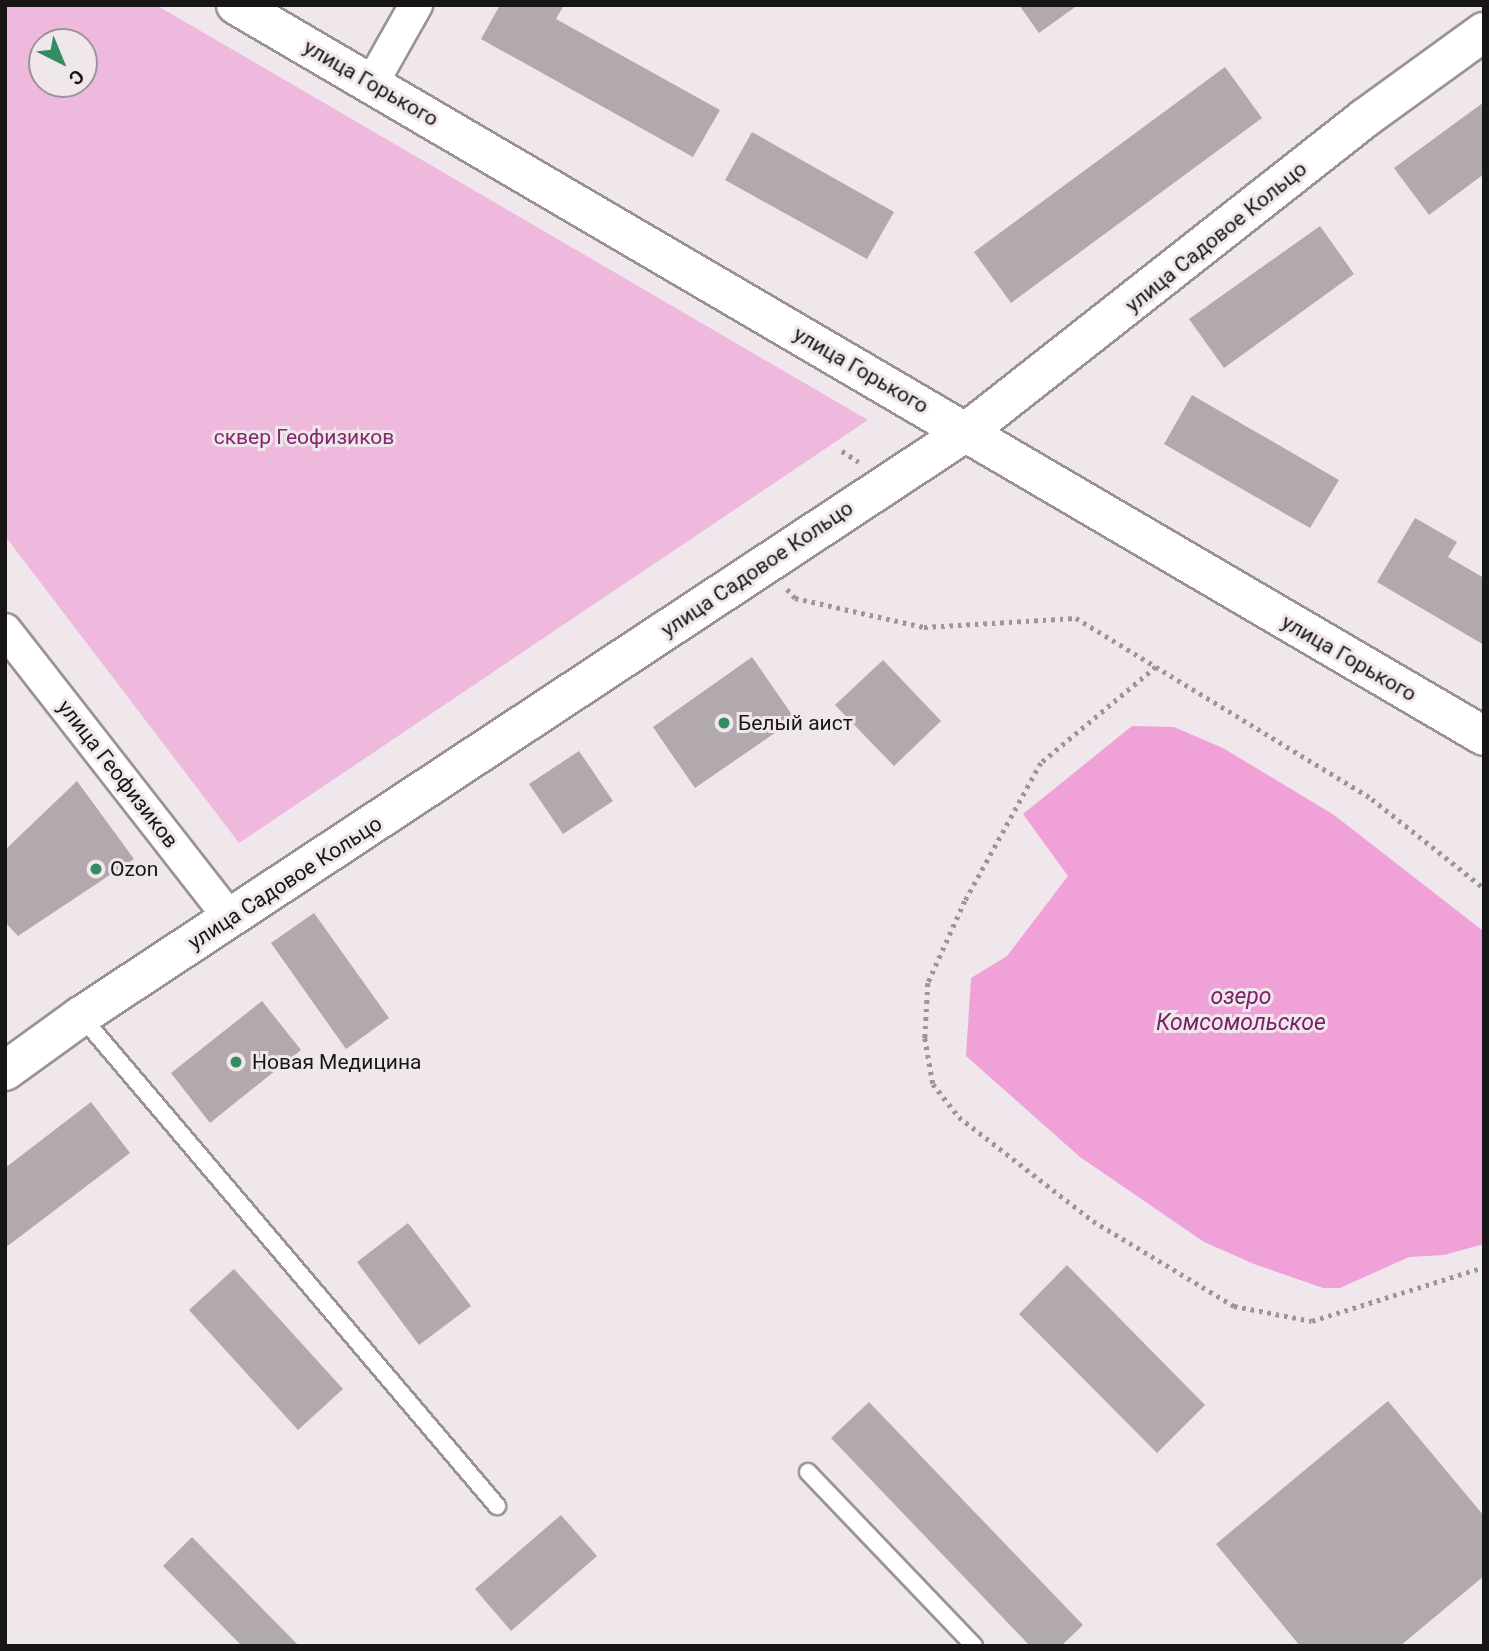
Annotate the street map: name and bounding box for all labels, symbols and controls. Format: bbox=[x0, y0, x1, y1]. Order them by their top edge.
north arrow bbox=[28, 28, 98, 98]
street label: улица Горького bbox=[299, 34, 443, 132]
text: С bbox=[64, 65, 89, 90]
street label: улица Садовое Кольцо bbox=[1120, 156, 1312, 318]
street label: улица Горького bbox=[789, 321, 933, 419]
park label: cквер Геофизиков bbox=[214, 424, 394, 450]
street label: улица Садовое Кольцо bbox=[656, 495, 858, 643]
street label: улица Горького bbox=[1277, 609, 1421, 707]
street label: улица Геофизиков bbox=[52, 695, 184, 853]
place label: Белый аист bbox=[738, 710, 853, 736]
marker: Белый аист bbox=[716, 715, 732, 731]
street label: улица Садовое Кольцо bbox=[183, 811, 387, 955]
place label: Ozon bbox=[110, 856, 158, 882]
marker: Ozon bbox=[88, 861, 104, 877]
water label: озеро Комсомольское bbox=[1156, 983, 1326, 1037]
place label: Новая Медицина bbox=[252, 1049, 421, 1075]
marker: Новая Медицина bbox=[226, 1052, 246, 1072]

